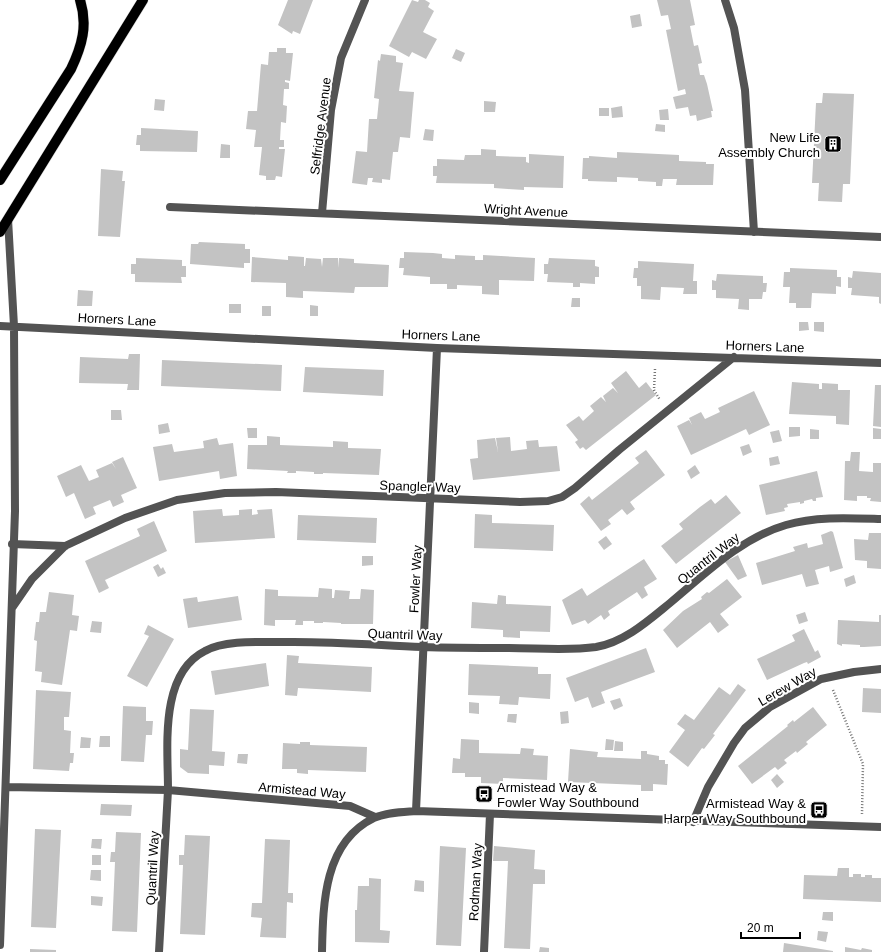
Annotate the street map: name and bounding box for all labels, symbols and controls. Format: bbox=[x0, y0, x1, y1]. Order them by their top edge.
street label: Selfridge Avenue bbox=[307, 76, 334, 176]
place label: New Life Assembly Church bbox=[718, 130, 820, 160]
building icon: New Life Assembly Church bbox=[823, 134, 843, 154]
street label: Wright Avenue bbox=[484, 201, 568, 220]
street label: Horners Lane bbox=[77, 310, 157, 329]
street label: Horners Lane bbox=[401, 327, 481, 344]
street label: Horners Lane bbox=[725, 338, 805, 355]
street label: Spangler Way bbox=[379, 478, 461, 495]
street label: Quantril Way bbox=[674, 529, 743, 587]
street label: Fowler Way bbox=[406, 544, 425, 613]
street label: Quantril Way bbox=[367, 626, 443, 643]
street label: Lerew Way bbox=[756, 664, 819, 709]
street label: Armistead Way bbox=[258, 779, 347, 802]
place label: Armistead Way & Fowler Way Southbound bbox=[497, 780, 639, 810]
bus stop icon: Armistead Way & Fowler Way Southbound bbox=[474, 784, 494, 804]
place label: Armistead Way & Harper Way Southbound bbox=[663, 796, 806, 826]
bus stop icon: Armistead Way & Harper Way Southbound bbox=[809, 800, 829, 820]
street label: Quantril Way bbox=[143, 830, 162, 906]
street label: Rodman Way bbox=[466, 842, 485, 922]
scale bar bbox=[741, 914, 800, 940]
text: 20 m bbox=[747, 921, 774, 935]

